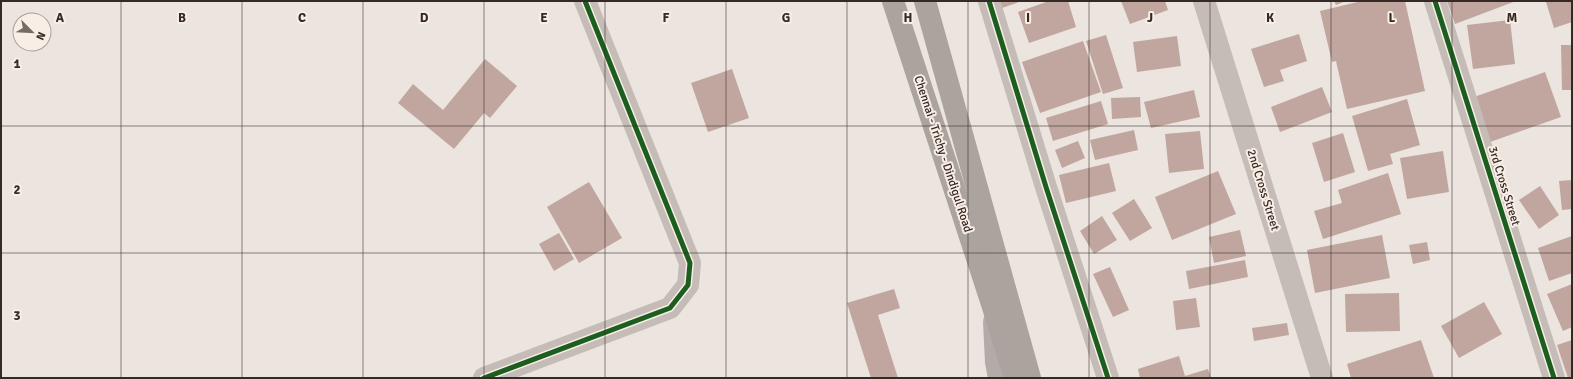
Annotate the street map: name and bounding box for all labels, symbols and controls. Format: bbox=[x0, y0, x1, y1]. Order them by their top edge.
text: A bbox=[56, 10, 65, 26]
text: B bbox=[178, 10, 186, 26]
text: C bbox=[298, 10, 306, 26]
text: D bbox=[420, 10, 429, 26]
text: E bbox=[540, 10, 548, 26]
text: F bbox=[663, 10, 670, 26]
text: G bbox=[782, 10, 790, 26]
text: H bbox=[904, 10, 912, 26]
text: I bbox=[1026, 10, 1030, 26]
text: J bbox=[1147, 10, 1153, 26]
text: K bbox=[1266, 10, 1274, 26]
text: L bbox=[1389, 10, 1396, 26]
text: M bbox=[1507, 10, 1518, 26]
north arrow bbox=[12, 12, 52, 52]
text: N bbox=[33, 30, 48, 42]
text: 1 bbox=[13, 56, 21, 72]
street label: Chennai - Trichy - Dindigul Road bbox=[911, 74, 975, 234]
street label: 3rd Cross Street bbox=[1485, 145, 1523, 227]
street label: 2nd Cross Street bbox=[1244, 148, 1282, 232]
text: 2 bbox=[13, 182, 21, 198]
text: 3 bbox=[13, 308, 21, 324]

